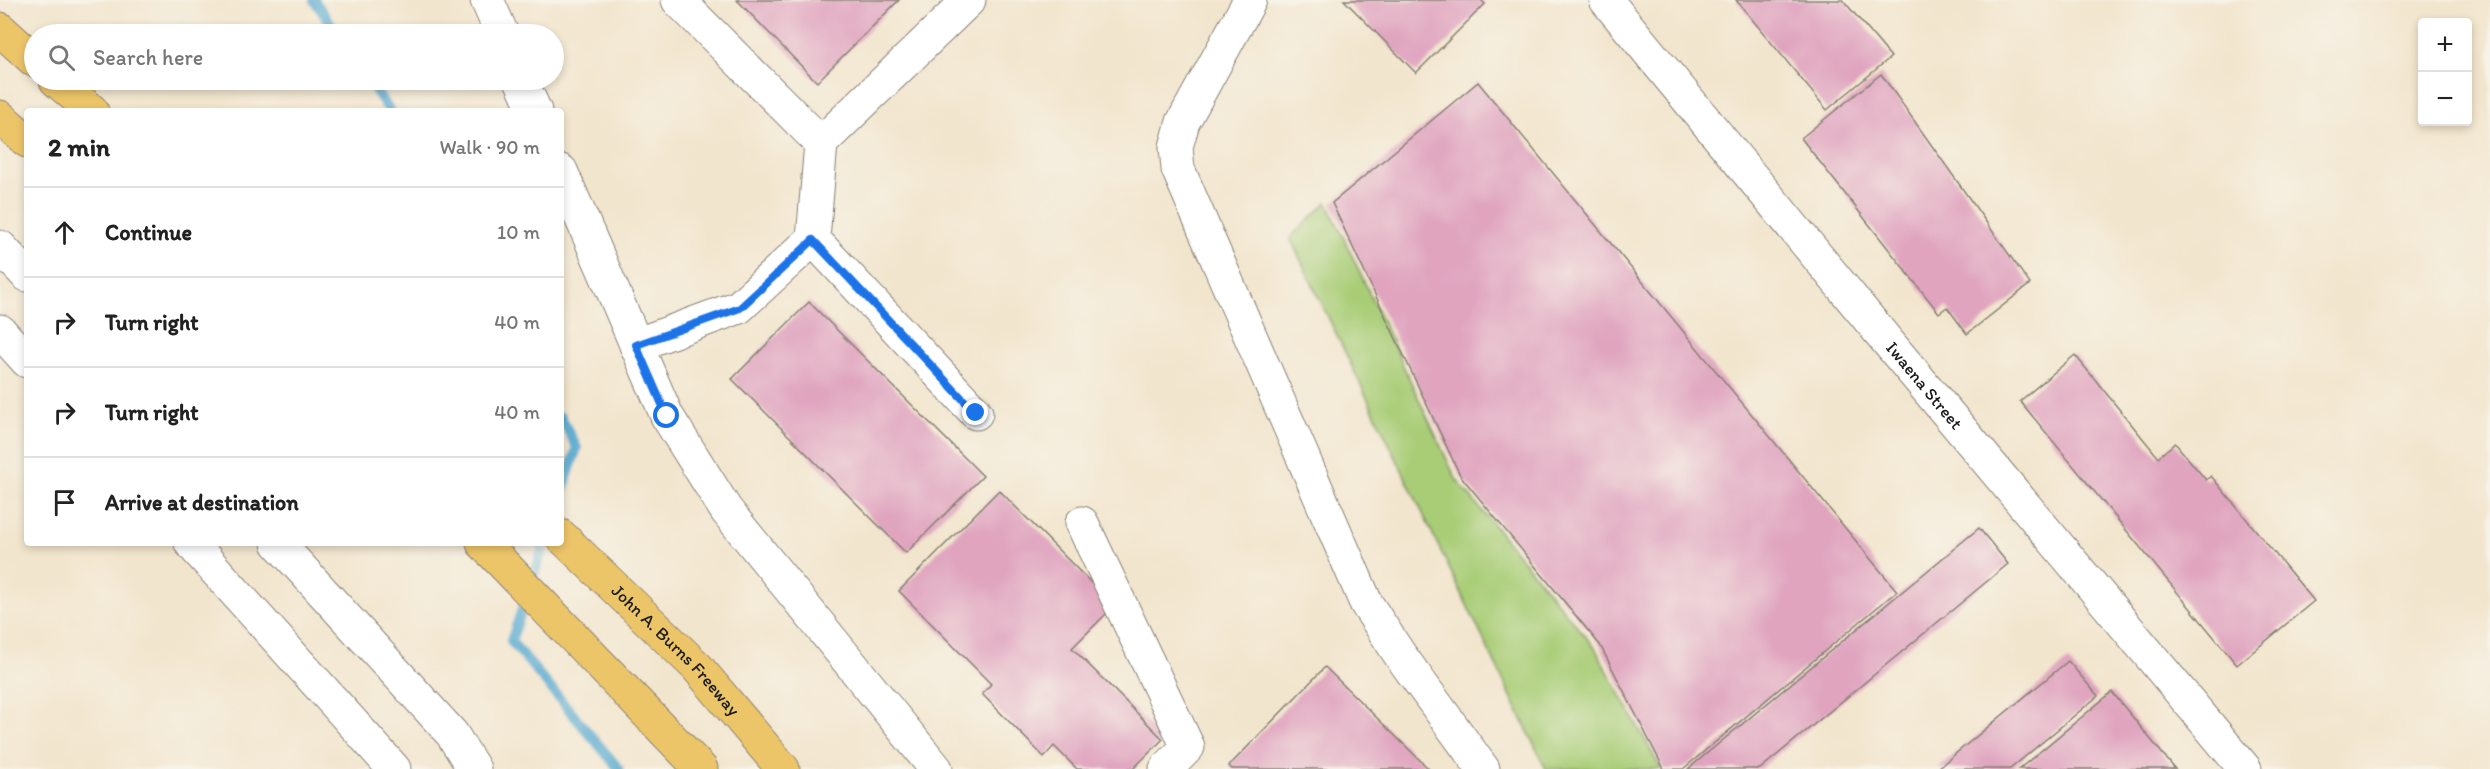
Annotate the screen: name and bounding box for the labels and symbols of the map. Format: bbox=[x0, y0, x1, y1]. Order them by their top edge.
street label: Iwaena Street bbox=[1881, 337, 1967, 434]
route end bbox=[962, 399, 988, 425]
route start bbox=[653, 402, 679, 428]
street label: John A. Burns Freeway bbox=[607, 580, 745, 721]

